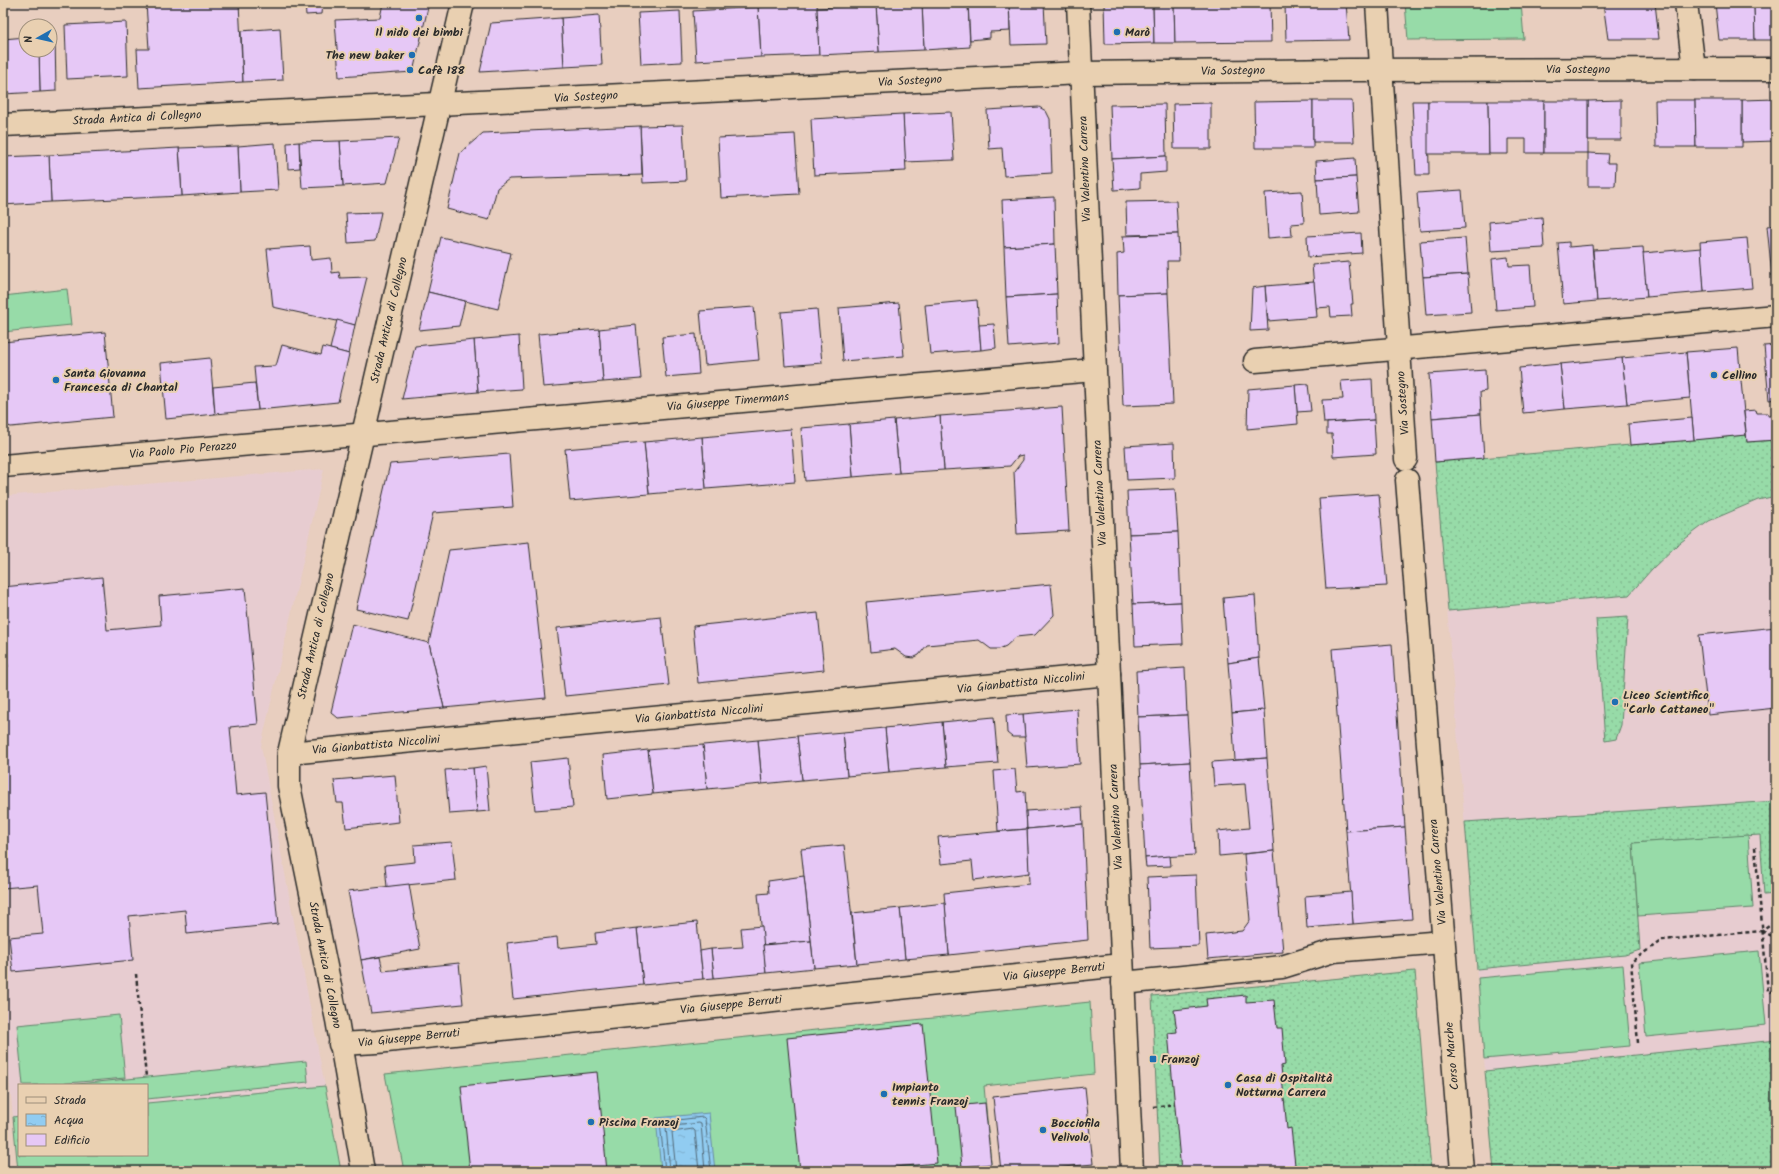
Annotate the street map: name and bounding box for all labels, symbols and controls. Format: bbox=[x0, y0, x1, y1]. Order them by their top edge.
marker: Il nido dei bimbi bbox=[414, 13, 424, 23]
north arrow bbox=[18, 18, 58, 58]
place label: Il nido dei bimbi bbox=[375, 23, 464, 42]
place label: Marò bbox=[1125, 23, 1151, 42]
marker: Marò bbox=[1112, 27, 1122, 37]
text: N bbox=[20, 35, 38, 44]
place label: The new baker bbox=[326, 46, 405, 65]
marker: The new baker bbox=[407, 50, 417, 60]
street label: Via Sostegno bbox=[1546, 60, 1610, 79]
place label: Cafè 188 bbox=[418, 61, 466, 80]
street label: Via Sostegno bbox=[1201, 61, 1265, 81]
marker: Cafè 188 bbox=[405, 65, 415, 75]
street label: Via Sostegno bbox=[877, 70, 943, 92]
street label: Via Sostegno bbox=[553, 86, 619, 108]
street label: Strada Antica di Collegno bbox=[72, 105, 202, 131]
street label: Via Valentino Carrera bbox=[1074, 115, 1096, 222]
street label: Strada Antica di Collegno bbox=[365, 255, 413, 385]
place label: Santa Giovanna Francesca di Chantal bbox=[64, 364, 178, 397]
place label: Cellino bbox=[1722, 366, 1757, 385]
street label: Via Sostegno bbox=[1391, 370, 1415, 436]
marker: Cellino bbox=[1709, 370, 1719, 380]
marker: Santa Giovanna Francesca di Chantal bbox=[51, 375, 61, 385]
street label: Via Giuseppe Timermans bbox=[666, 387, 790, 417]
street label: Via Paolo Pio Perazzo bbox=[129, 436, 237, 464]
street label: Via Valentino Carrera bbox=[1088, 439, 1112, 547]
street label: Strada Antica di Collegno bbox=[292, 571, 340, 701]
street label: Via Gianbattista Niccolini bbox=[956, 667, 1087, 699]
place label: Liceo Scientifico "Carlo Cattaneo" bbox=[1623, 686, 1714, 719]
marker: Liceo Scientifico "Carlo Cattaneo" bbox=[1610, 697, 1620, 707]
street label: Via Gianbattista Niccolini bbox=[634, 699, 765, 729]
street label: Via Gianbattista Niccolini bbox=[311, 730, 442, 760]
street label: Via Valentino Carrera bbox=[1104, 763, 1128, 871]
street label: Via Valentino Carrera bbox=[1424, 818, 1452, 926]
street label: Strada Antica di Collegno bbox=[303, 900, 347, 1030]
street label: Via Giuseppe Berruti bbox=[1002, 957, 1107, 987]
street label: Via Giuseppe Berruti bbox=[679, 990, 784, 1020]
street label: Corso Marche bbox=[1440, 1021, 1464, 1091]
street label: Via Giuseppe Berruti bbox=[357, 1023, 462, 1053]
place label: Franzoj bbox=[1161, 1050, 1200, 1069]
marker: Franzoj bbox=[1148, 1054, 1158, 1064]
place label: Casa di Ospitalità Notturna Carrera bbox=[1236, 1069, 1332, 1102]
place label: Impianto tennis Franzoj bbox=[892, 1078, 969, 1111]
marker: Casa di Ospitalità Notturna Carrera bbox=[1223, 1080, 1233, 1090]
legend bbox=[18, 1084, 148, 1156]
marker: Impianto tennis Franzoj bbox=[879, 1089, 889, 1099]
text: Strada bbox=[54, 1091, 87, 1110]
text: Acqua bbox=[54, 1111, 84, 1130]
place label: Piscina Franzoj bbox=[599, 1113, 680, 1132]
place label: Bocciofila Velivolo bbox=[1051, 1114, 1100, 1147]
marker: Piscina Franzoj bbox=[586, 1117, 596, 1127]
marker: Bocciofila Velivolo bbox=[1038, 1125, 1048, 1135]
text: Edificio bbox=[54, 1131, 90, 1150]

